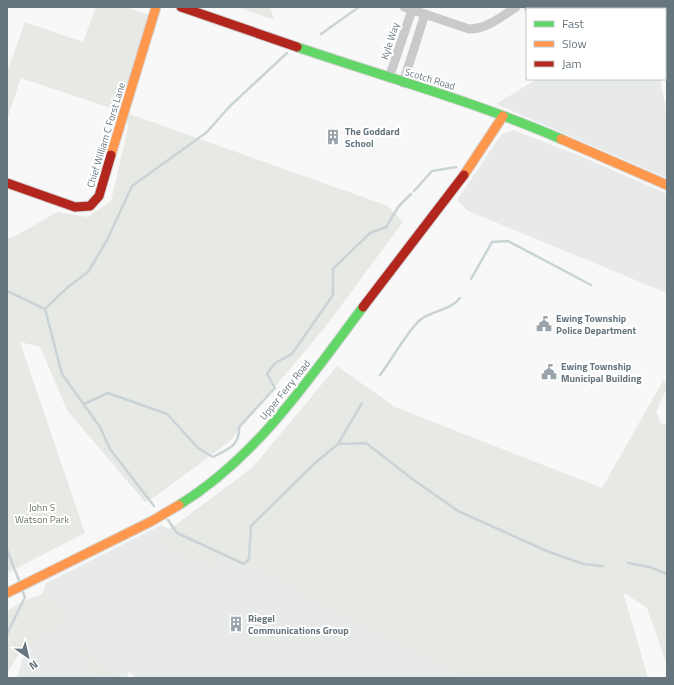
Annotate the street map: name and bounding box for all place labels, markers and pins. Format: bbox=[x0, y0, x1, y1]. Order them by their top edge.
place label: The Goddard School bbox=[345, 124, 400, 151]
building icon: The Goddard School bbox=[324, 128, 342, 146]
place label: Ewing Township Police Department bbox=[556, 311, 637, 338]
public building icon: Ewing Township Police Department bbox=[535, 315, 553, 333]
place label: Ewing Township Municipal Building bbox=[561, 359, 642, 386]
public building icon: Ewing Township Municipal Building bbox=[540, 363, 558, 381]
place label: Riegel Communications Group bbox=[248, 611, 349, 638]
building icon: Riegel Communications Group bbox=[227, 615, 245, 633]

